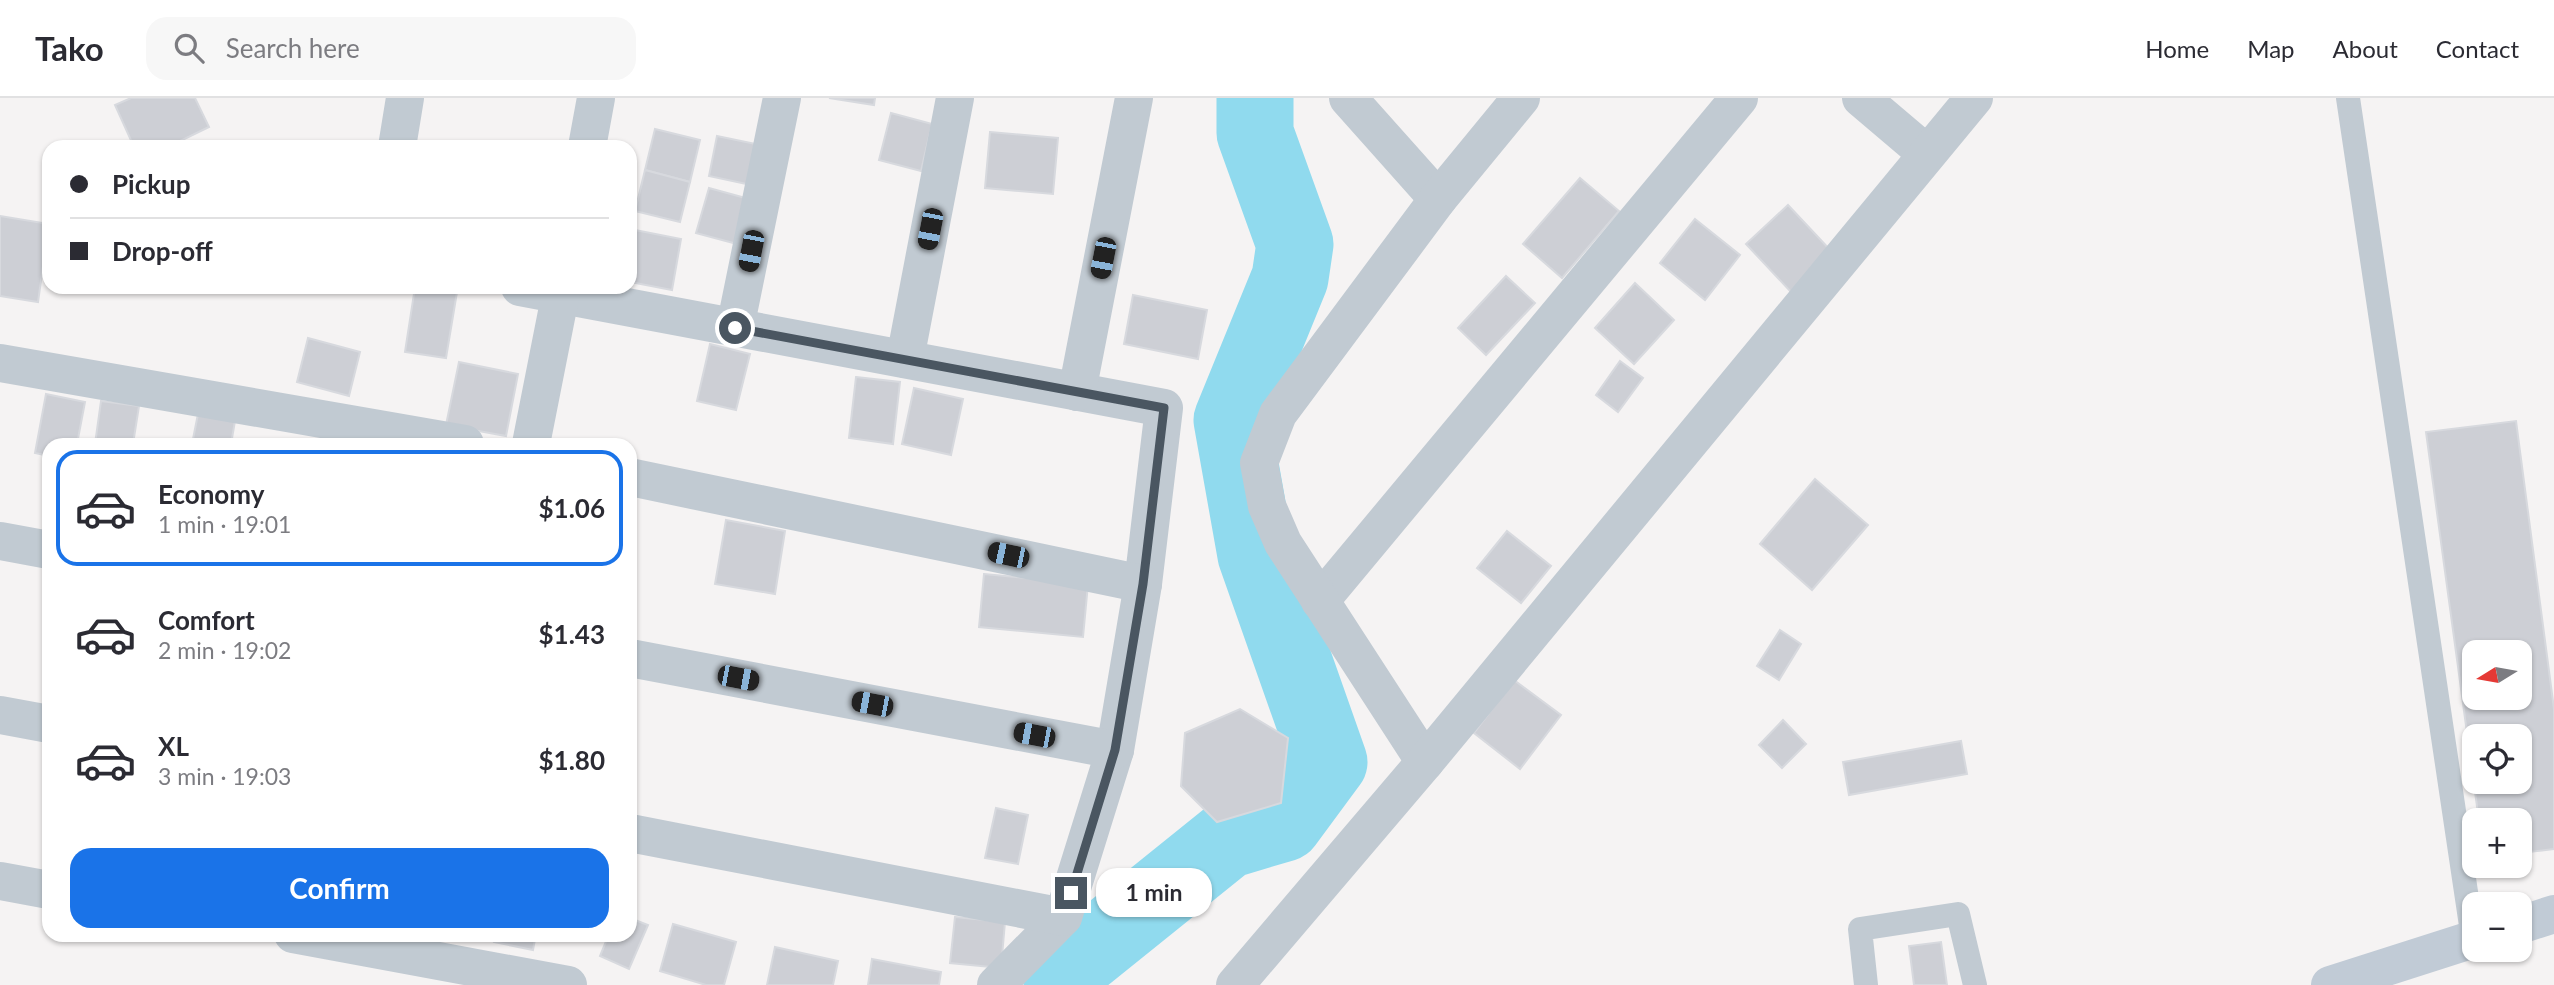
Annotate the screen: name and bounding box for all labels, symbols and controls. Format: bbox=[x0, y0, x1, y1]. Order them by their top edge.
search box bbox=[146, 17, 636, 80]
text: Tako bbox=[35, 28, 104, 68]
icon: search bbox=[170, 29, 208, 67]
text: Search here bbox=[226, 32, 360, 64]
text: Home bbox=[2145, 34, 2209, 63]
text: Map bbox=[2247, 34, 2295, 63]
text: About bbox=[2333, 34, 2398, 63]
text: Contact bbox=[2436, 34, 2519, 63]
text: Pickup bbox=[112, 168, 191, 200]
car bbox=[916, 206, 945, 252]
car bbox=[737, 228, 766, 274]
text: Drop-off bbox=[112, 235, 213, 267]
car bbox=[1089, 235, 1118, 281]
route start bbox=[719, 312, 751, 344]
icon: car bbox=[74, 477, 137, 540]
text: Economy bbox=[158, 478, 264, 510]
text: $1.06 bbox=[539, 492, 605, 524]
text: 1 min · 19:01 bbox=[158, 510, 291, 538]
car bbox=[986, 540, 1031, 570]
icon: car bbox=[74, 603, 137, 666]
text: Comfort bbox=[158, 604, 255, 636]
text: $1.43 bbox=[539, 618, 605, 650]
text: 2 min · 19:02 bbox=[158, 636, 291, 664]
north arrow bbox=[2462, 640, 2532, 710]
map controls bbox=[2462, 640, 2532, 962]
car bbox=[716, 664, 761, 692]
car bbox=[850, 690, 895, 718]
car bbox=[1012, 721, 1057, 749]
button: locate bbox=[2462, 724, 2532, 794]
icon: car bbox=[74, 729, 137, 792]
text: XL bbox=[158, 730, 189, 762]
text: $1.80 bbox=[539, 744, 605, 776]
text: 3 min · 19:03 bbox=[158, 762, 291, 790]
button: + bbox=[2462, 808, 2532, 878]
button: Confirm bbox=[70, 848, 609, 928]
callout: 1 min bbox=[1096, 868, 1211, 918]
route end bbox=[1055, 877, 1087, 909]
text: 1 min bbox=[1125, 878, 1183, 906]
button: − bbox=[2462, 892, 2532, 962]

